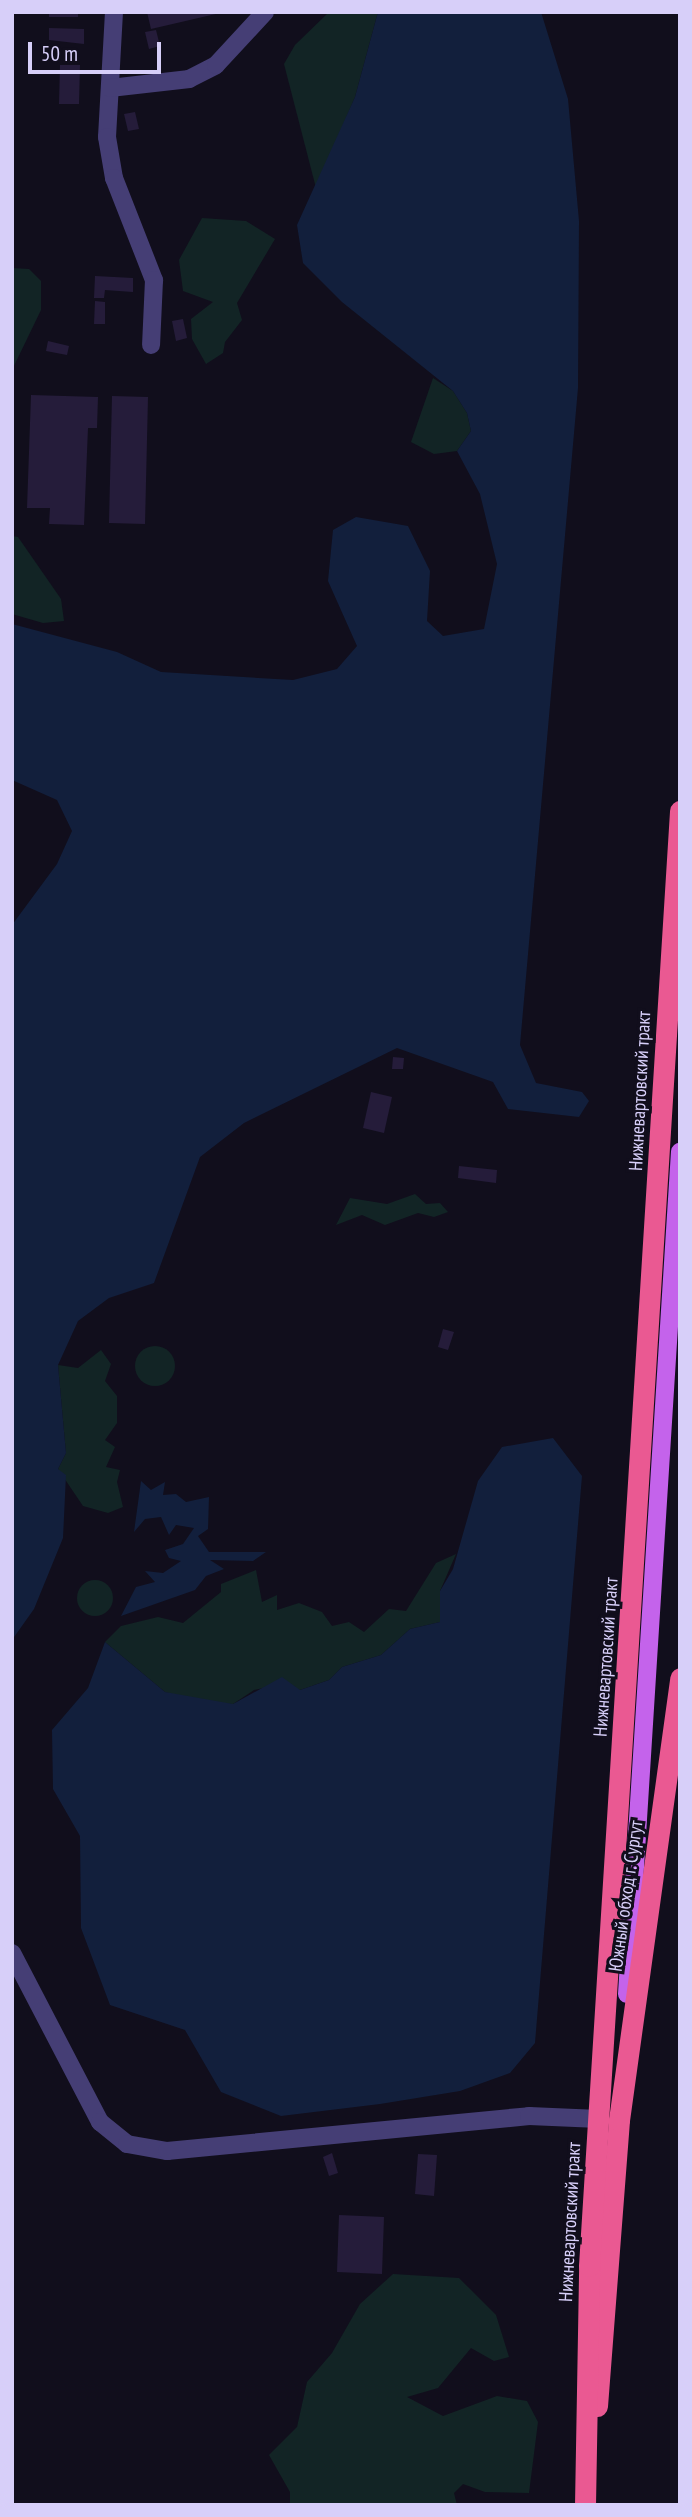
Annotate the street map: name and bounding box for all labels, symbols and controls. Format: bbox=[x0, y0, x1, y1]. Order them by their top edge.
scale bar bbox=[32, 28, 164, 72]
text: 50 m bbox=[41, 40, 78, 67]
street label: Нижневартовский тракт bbox=[624, 1010, 656, 1172]
street label: Нижневартовский тракт bbox=[589, 1576, 623, 1738]
street label: Южный обход г. Сургут bbox=[604, 1818, 648, 1974]
street label: Нижневартовский тракт bbox=[554, 2141, 586, 2303]

